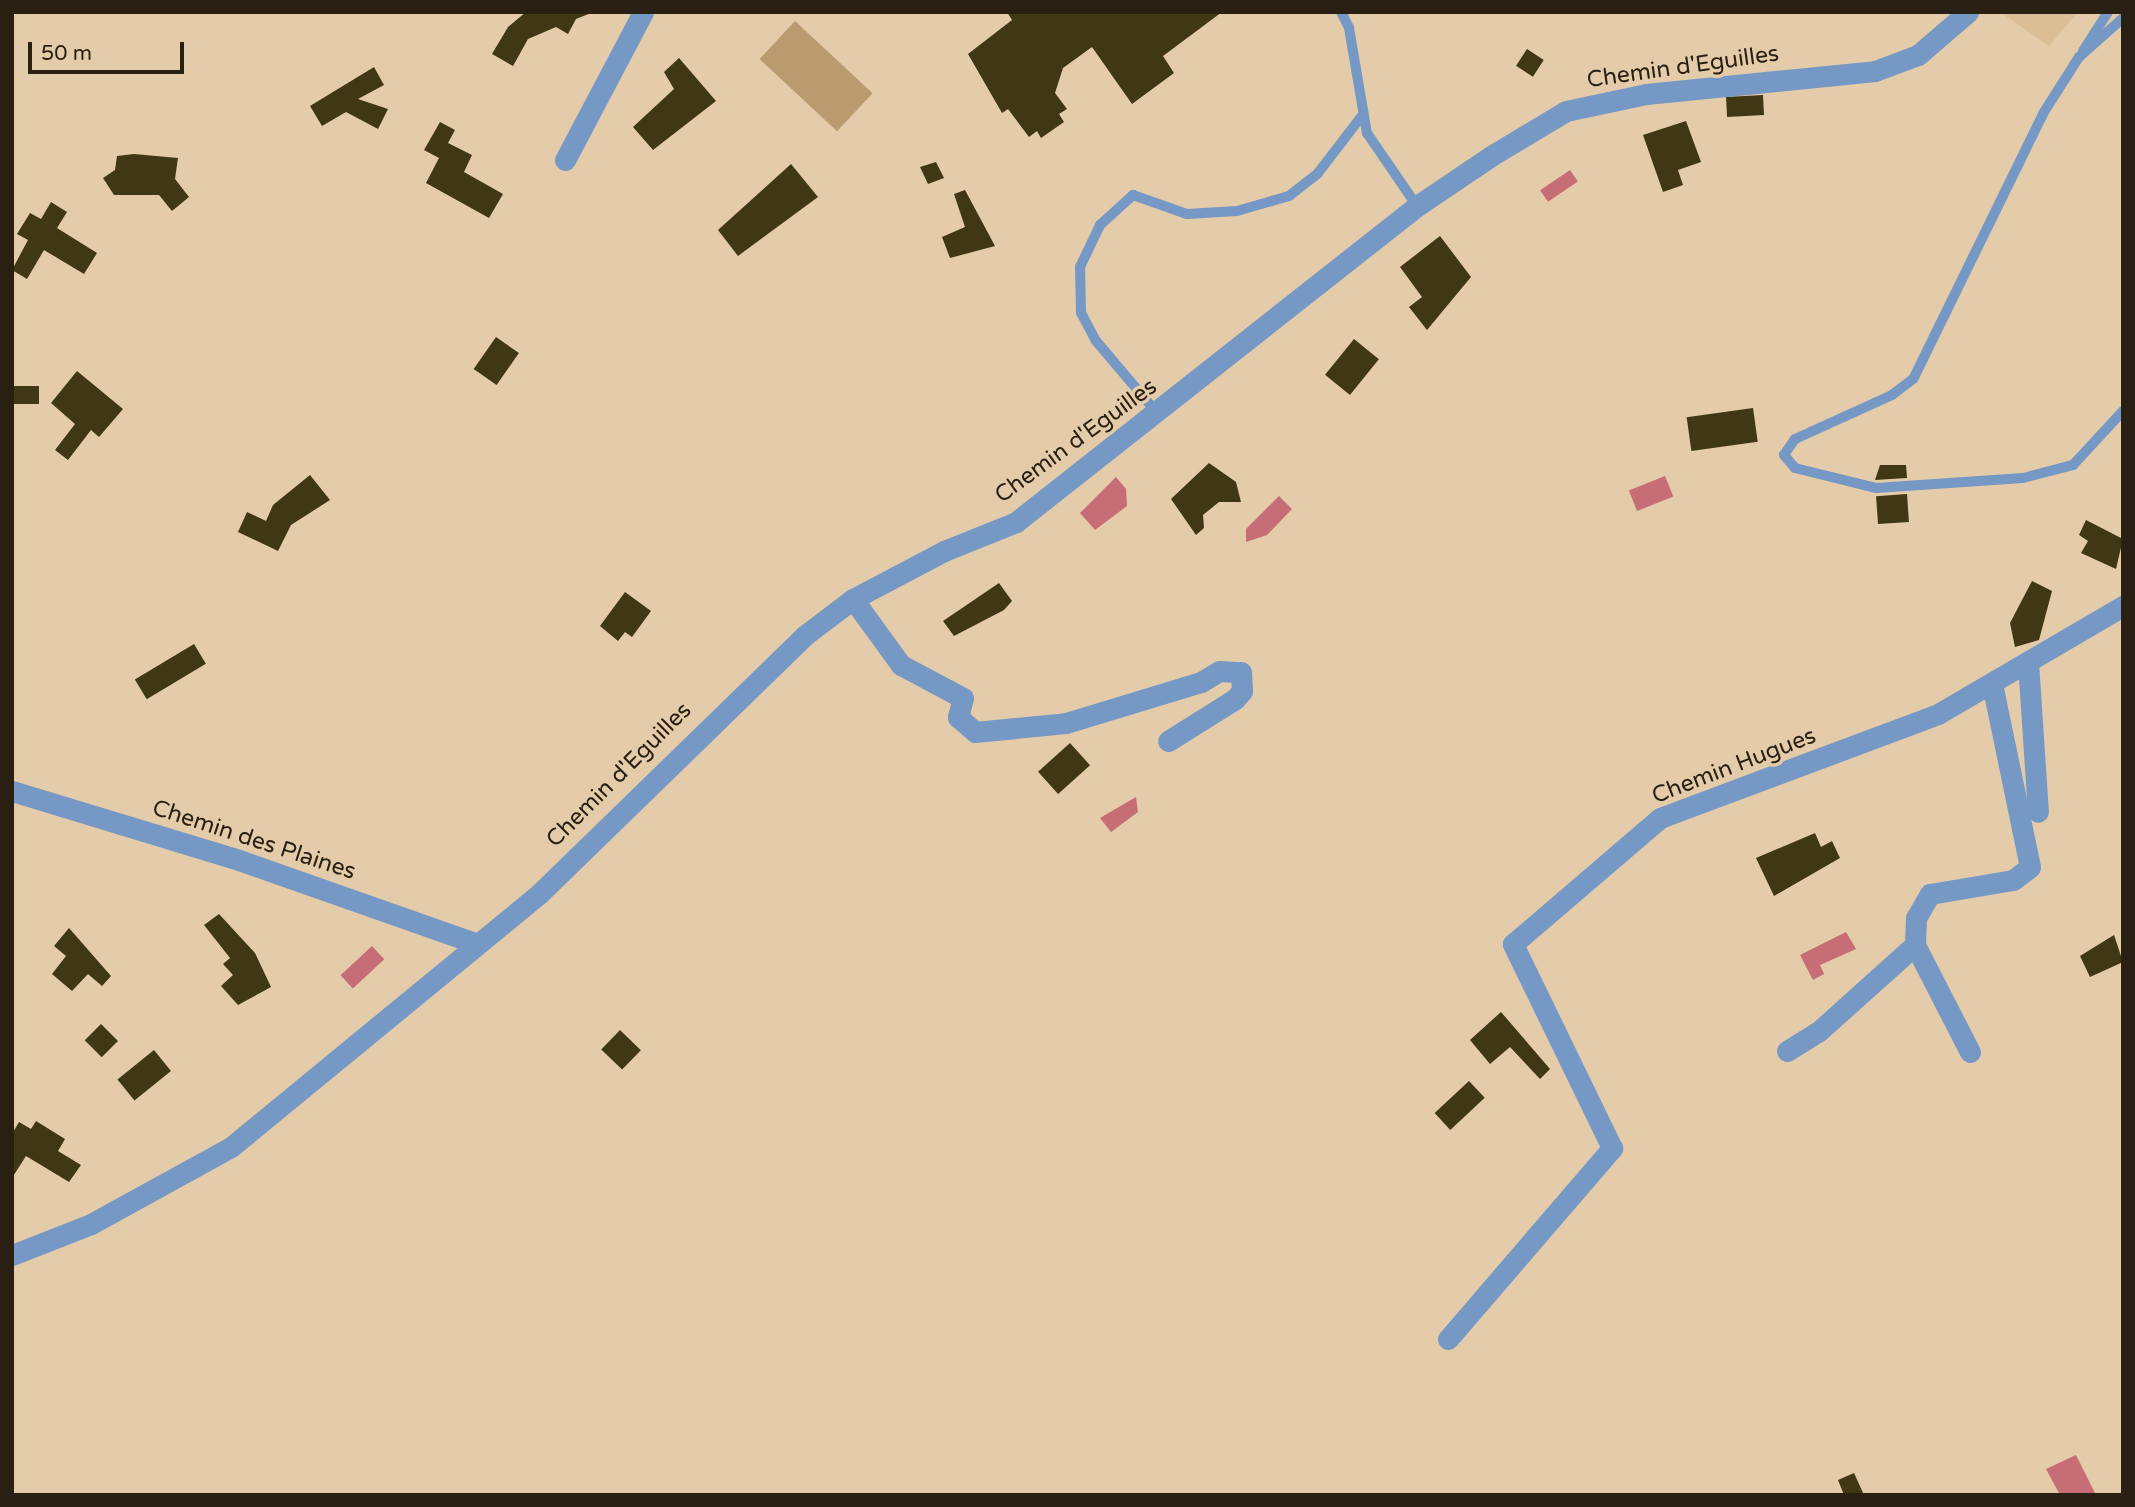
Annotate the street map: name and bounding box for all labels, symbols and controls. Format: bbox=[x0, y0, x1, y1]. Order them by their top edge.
scale bar bbox=[32, 28, 187, 72]
street label: Chemin d'Eguilles bbox=[1585, 40, 1781, 94]
text: 50 m bbox=[41, 41, 92, 66]
street label: Chemin d'Eguilles bbox=[990, 373, 1162, 509]
street label: Chemin d'Eguilles bbox=[541, 697, 697, 853]
street label: Chemin Hugues bbox=[1648, 722, 1820, 810]
street label: Chemin des Plaines bbox=[149, 794, 359, 886]

